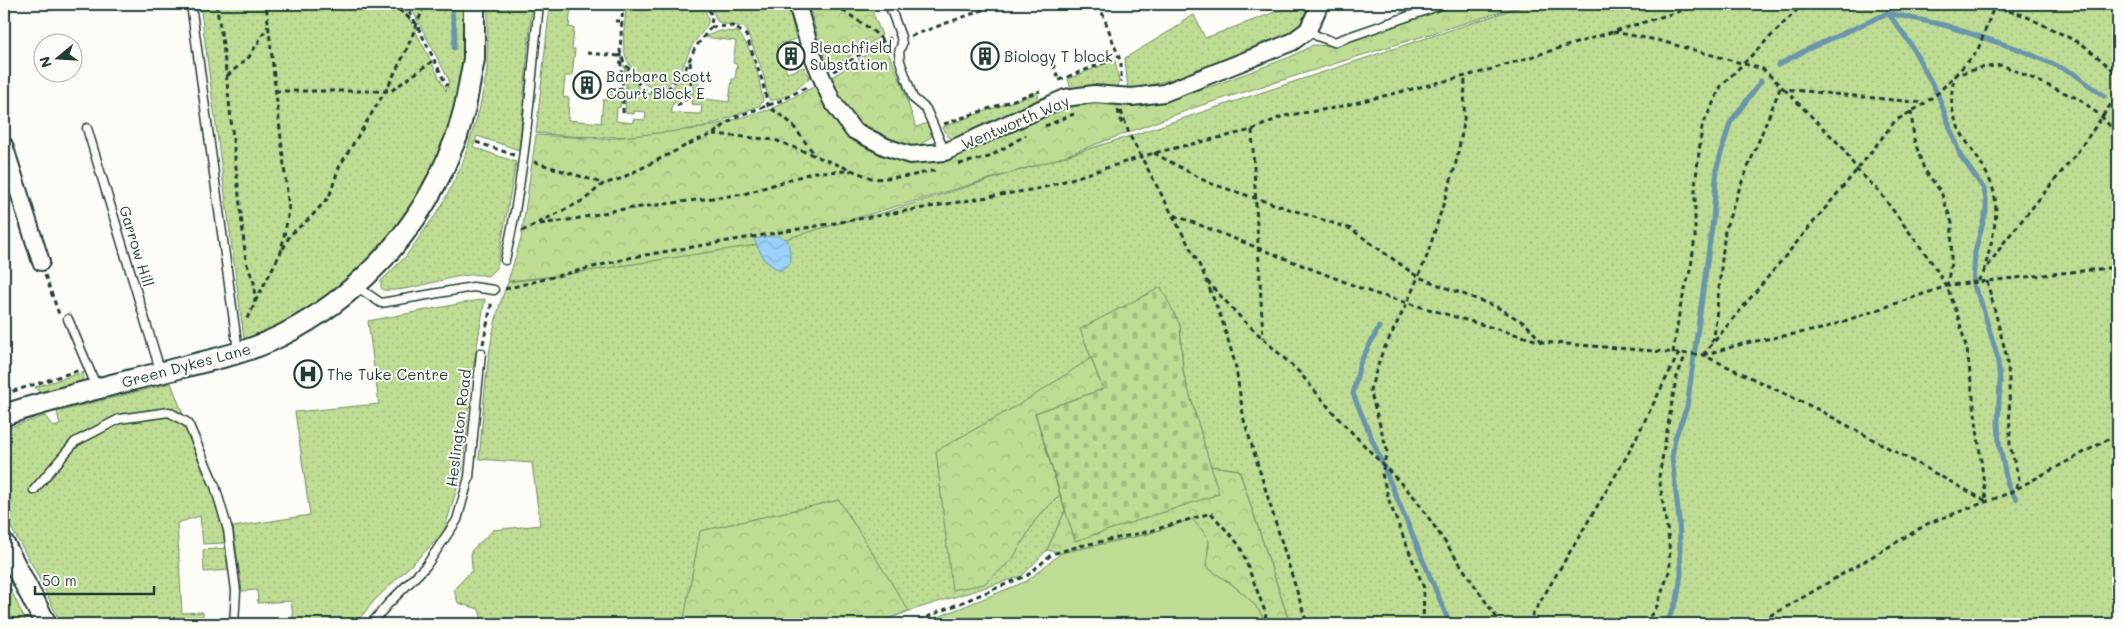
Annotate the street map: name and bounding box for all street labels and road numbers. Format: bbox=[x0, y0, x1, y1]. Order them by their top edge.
street label: Wentworth Way bbox=[958, 90, 1072, 154]
street label: Garrow Hill bbox=[115, 203, 159, 289]
street label: Green Dykes Lane bbox=[119, 338, 253, 392]
street label: Heslington Road bbox=[441, 368, 475, 488]

